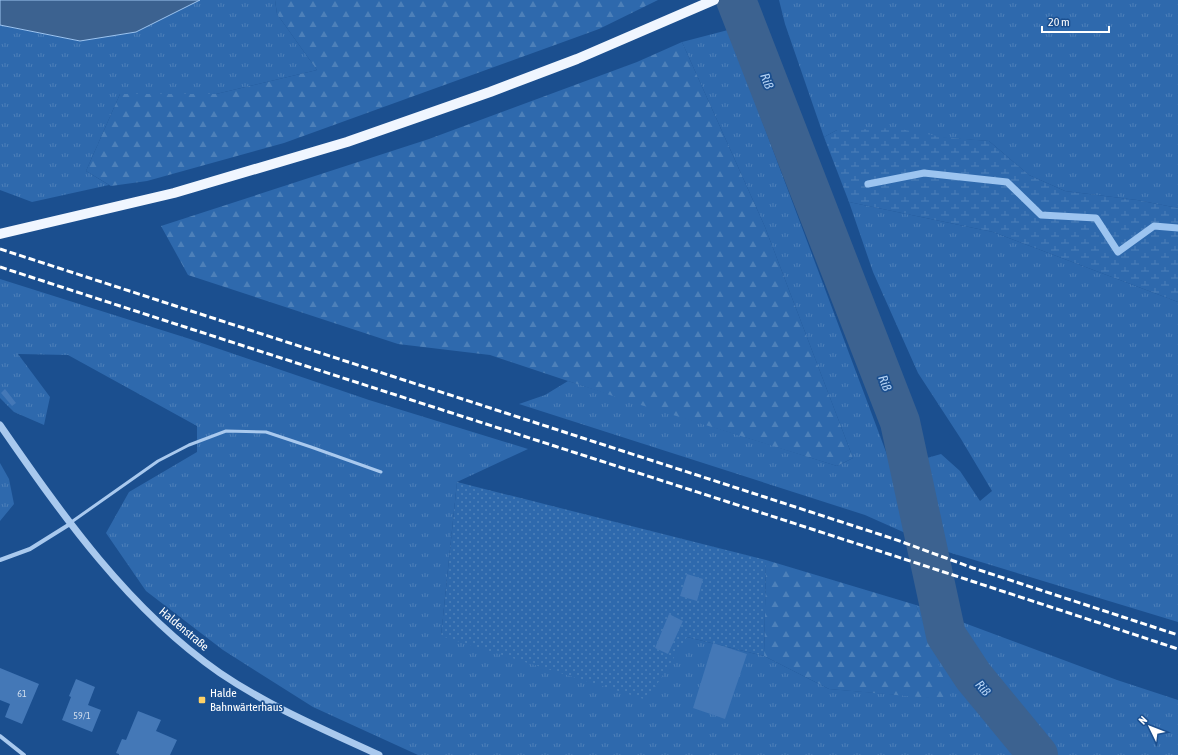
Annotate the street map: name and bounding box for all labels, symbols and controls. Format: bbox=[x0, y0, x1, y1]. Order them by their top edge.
scale bar bbox=[1042, 8, 1109, 34]
text: 20 m bbox=[1048, 15, 1070, 29]
water label: Riß bbox=[757, 71, 777, 91]
water label: Riß bbox=[875, 373, 895, 393]
street label: Haldenstraße bbox=[156, 604, 212, 654]
water label: Riß bbox=[972, 677, 994, 699]
place label: Halde Bahnwärterhaus bbox=[210, 686, 283, 714]
house number: 61 bbox=[17, 688, 27, 699]
marker: Halde Bahnwärterhaus bbox=[197, 695, 207, 705]
north arrow bbox=[1130, 707, 1170, 747]
house number: 59/1 bbox=[73, 710, 91, 721]
text: N bbox=[1136, 714, 1149, 727]

